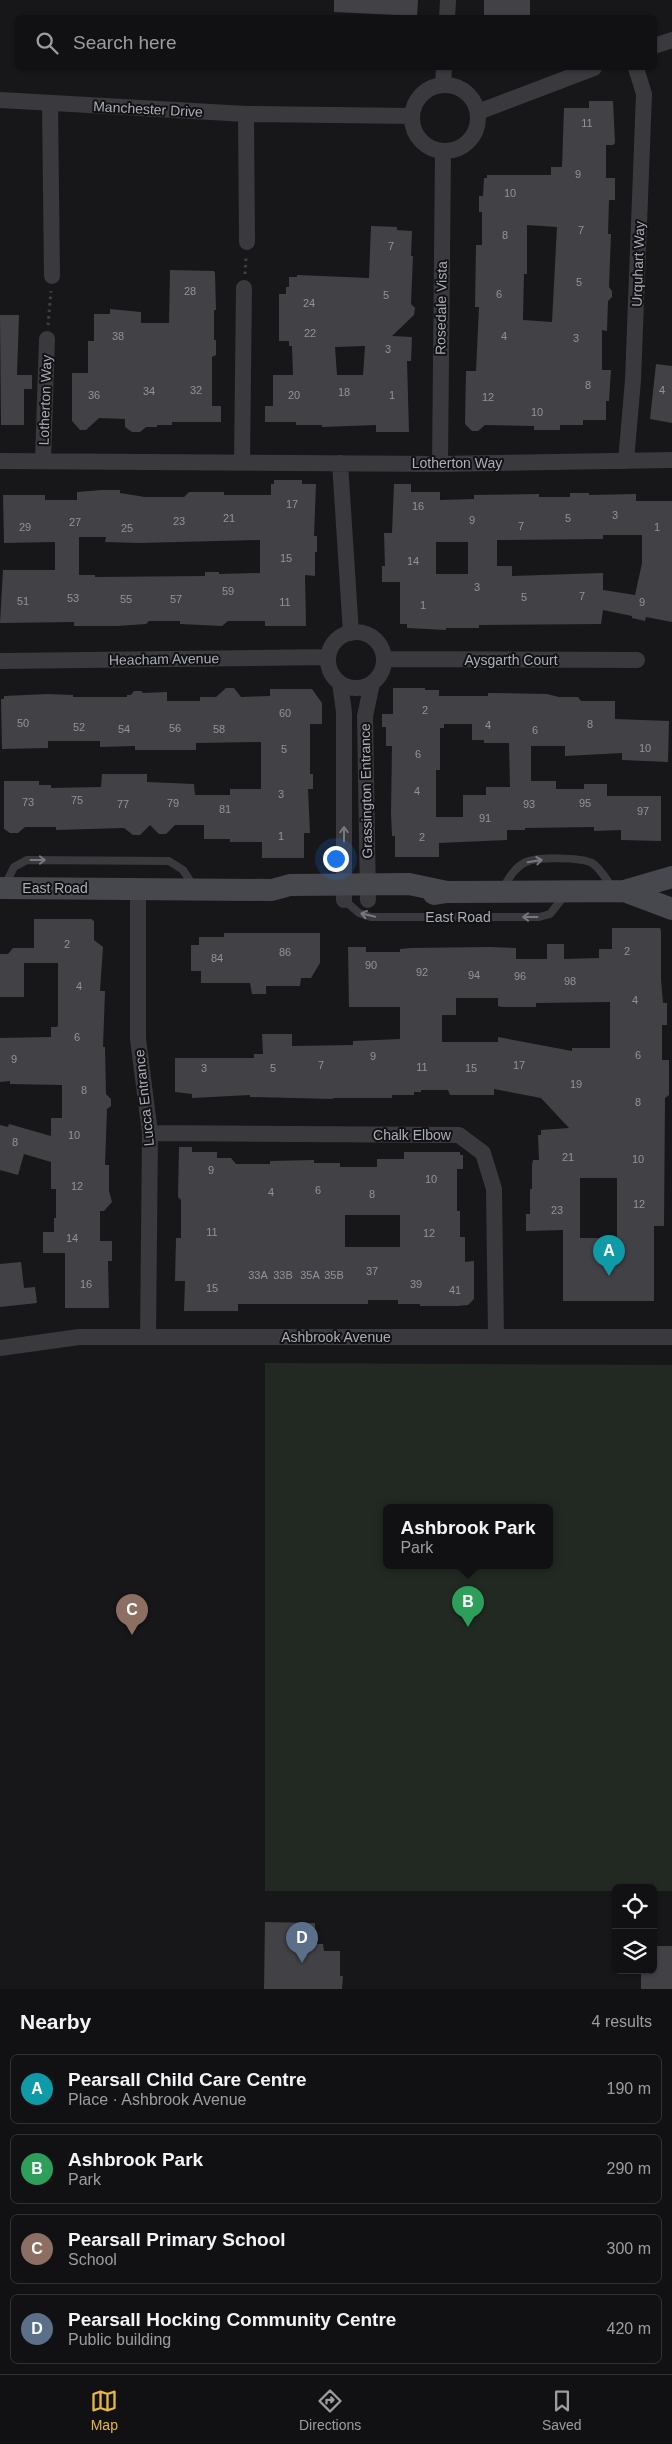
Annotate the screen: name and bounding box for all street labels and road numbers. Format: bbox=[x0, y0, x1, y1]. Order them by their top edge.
street label: Manchester Drive bbox=[93, 98, 203, 120]
street label: Urquhart Way bbox=[629, 221, 647, 307]
street label: Rosedale Vista bbox=[432, 261, 450, 355]
street label: Lotherton Way bbox=[35, 354, 55, 446]
street label: Lotherton Way bbox=[412, 455, 502, 471]
street label: Heacham Avenue bbox=[109, 650, 219, 668]
street label: Aysgarth Court bbox=[464, 652, 558, 668]
street label: Grassington Entrance bbox=[357, 723, 375, 859]
street label: East Road bbox=[22, 880, 88, 896]
street label: East Road bbox=[425, 909, 491, 925]
street label: Lucca Entrance bbox=[131, 1049, 157, 1147]
street label: Chalk Elbow bbox=[373, 1127, 452, 1143]
street label: Ashbrook Avenue bbox=[281, 1329, 391, 1345]

